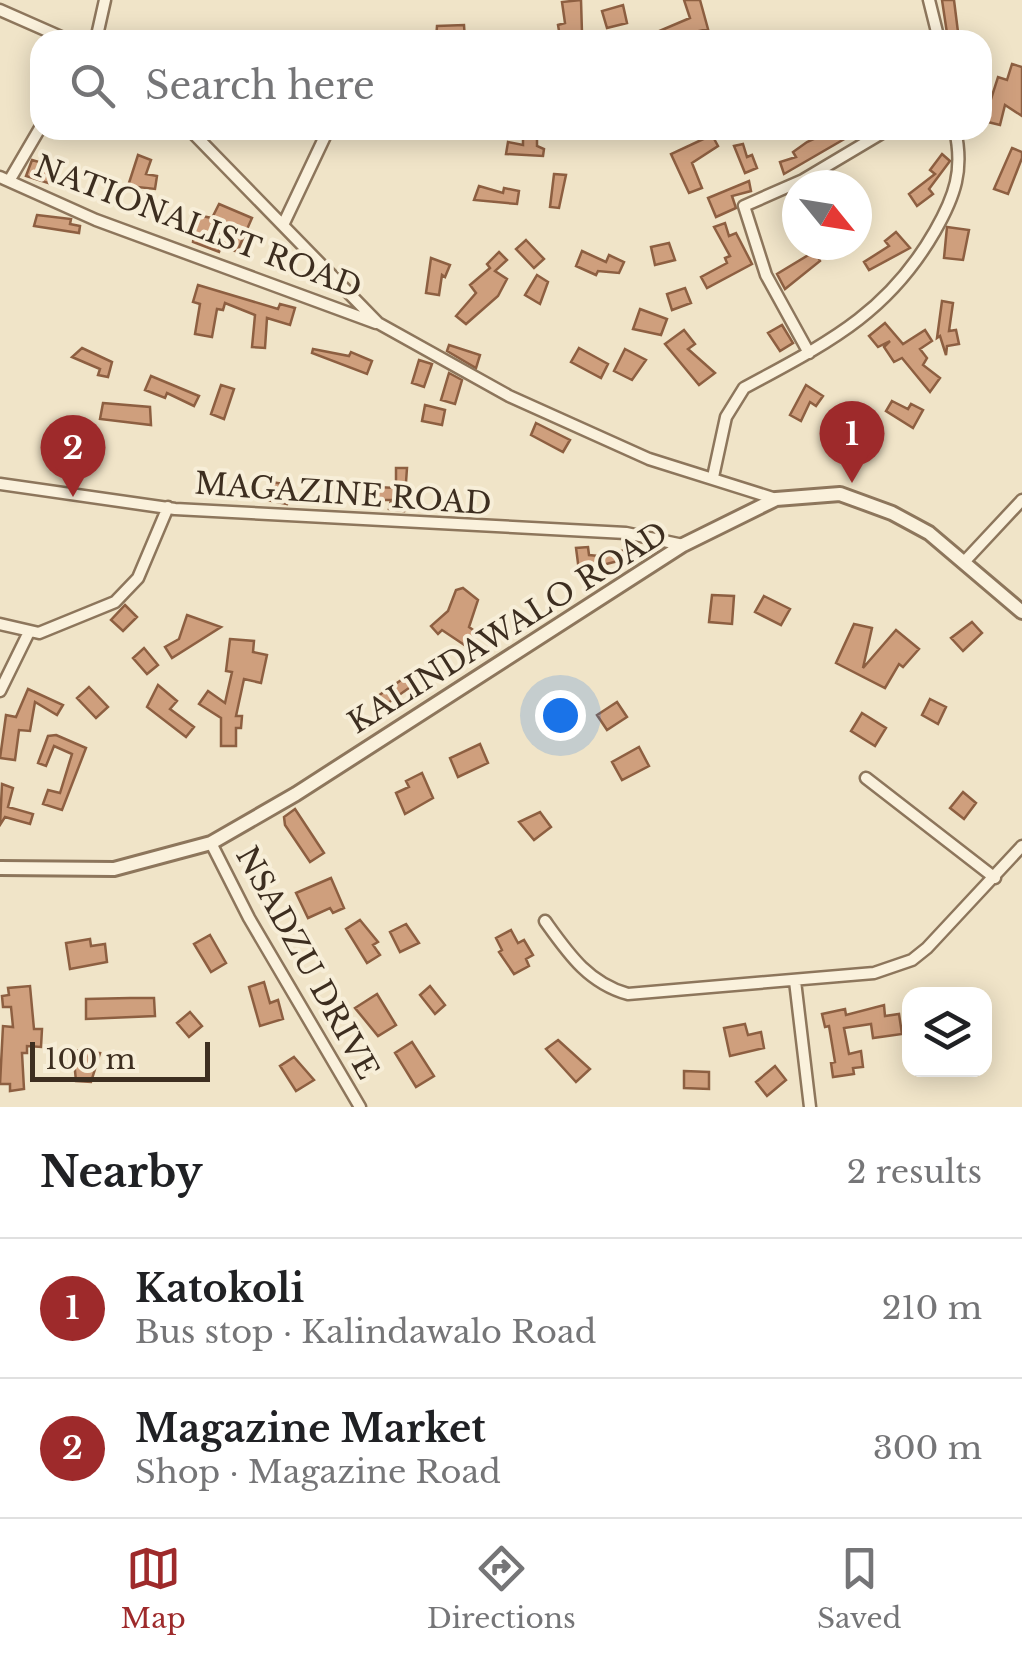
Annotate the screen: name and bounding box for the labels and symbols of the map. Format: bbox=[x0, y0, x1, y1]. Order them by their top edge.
street label: NATIONALIST ROAD bbox=[30, 147, 367, 306]
north arrow bbox=[782, 170, 872, 260]
pin: 1 bbox=[820, 400, 884, 483]
pin: 2 bbox=[40, 414, 106, 497]
street label: MAGAZINE ROAD bbox=[193, 465, 493, 522]
street label: KALINDAWALO ROAD bbox=[341, 514, 674, 741]
your location bbox=[535, 690, 586, 741]
street label: NSADZU DRIVE bbox=[228, 840, 387, 1086]
scale bar bbox=[30, 1037, 210, 1082]

